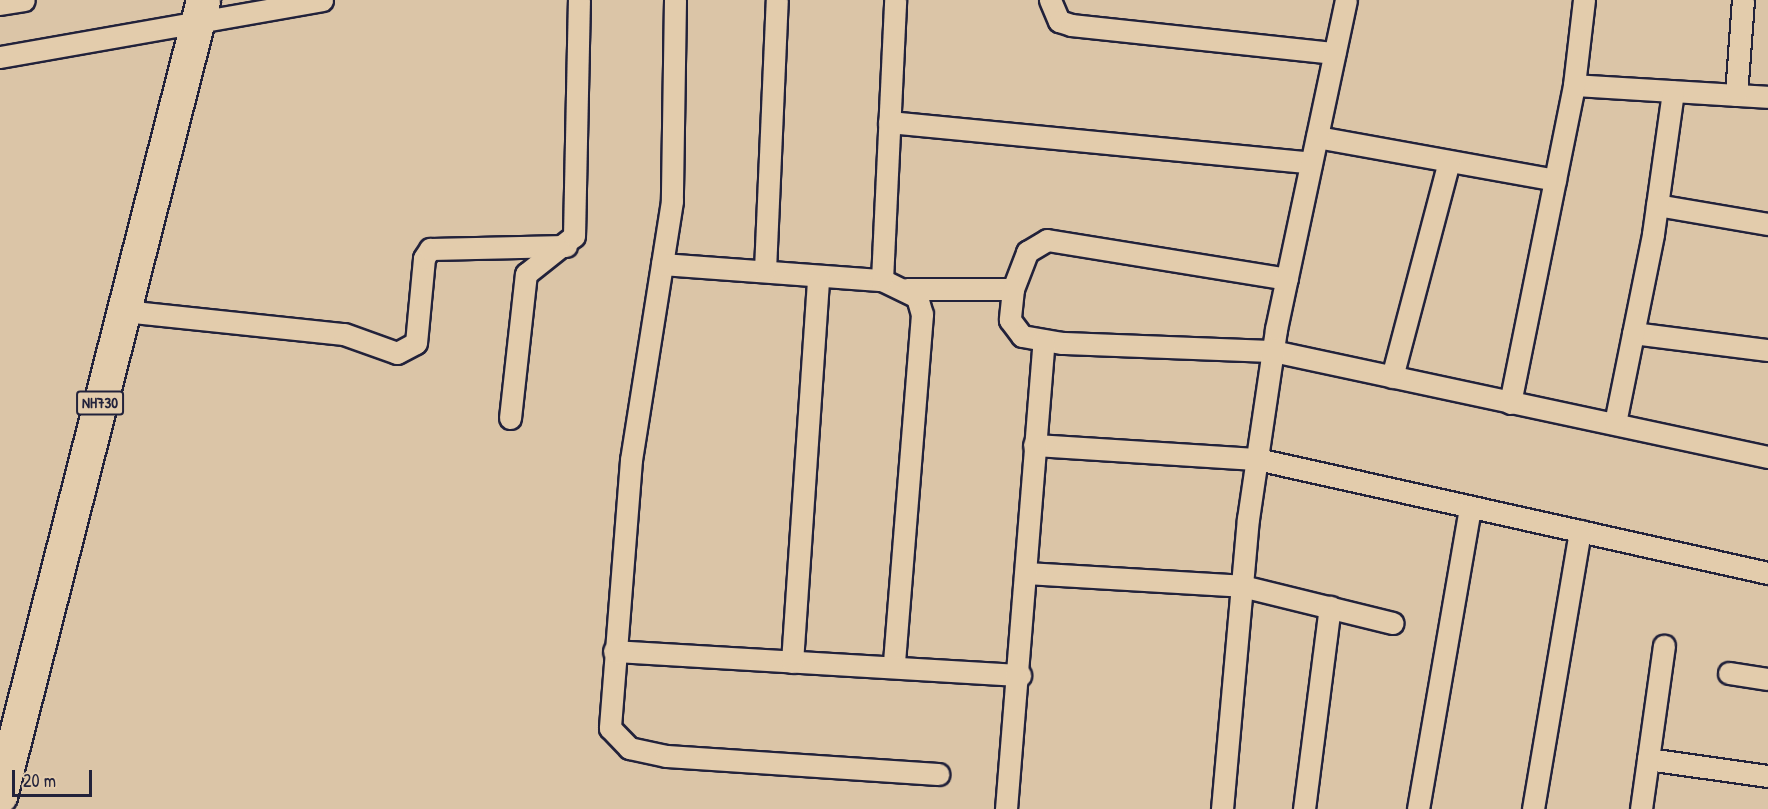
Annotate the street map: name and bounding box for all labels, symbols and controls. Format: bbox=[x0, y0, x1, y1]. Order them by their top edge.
road number: NH730 bbox=[76, 391, 124, 415]
scale bar bbox=[15, 758, 94, 796]
text: 20 m bbox=[23, 768, 56, 793]

